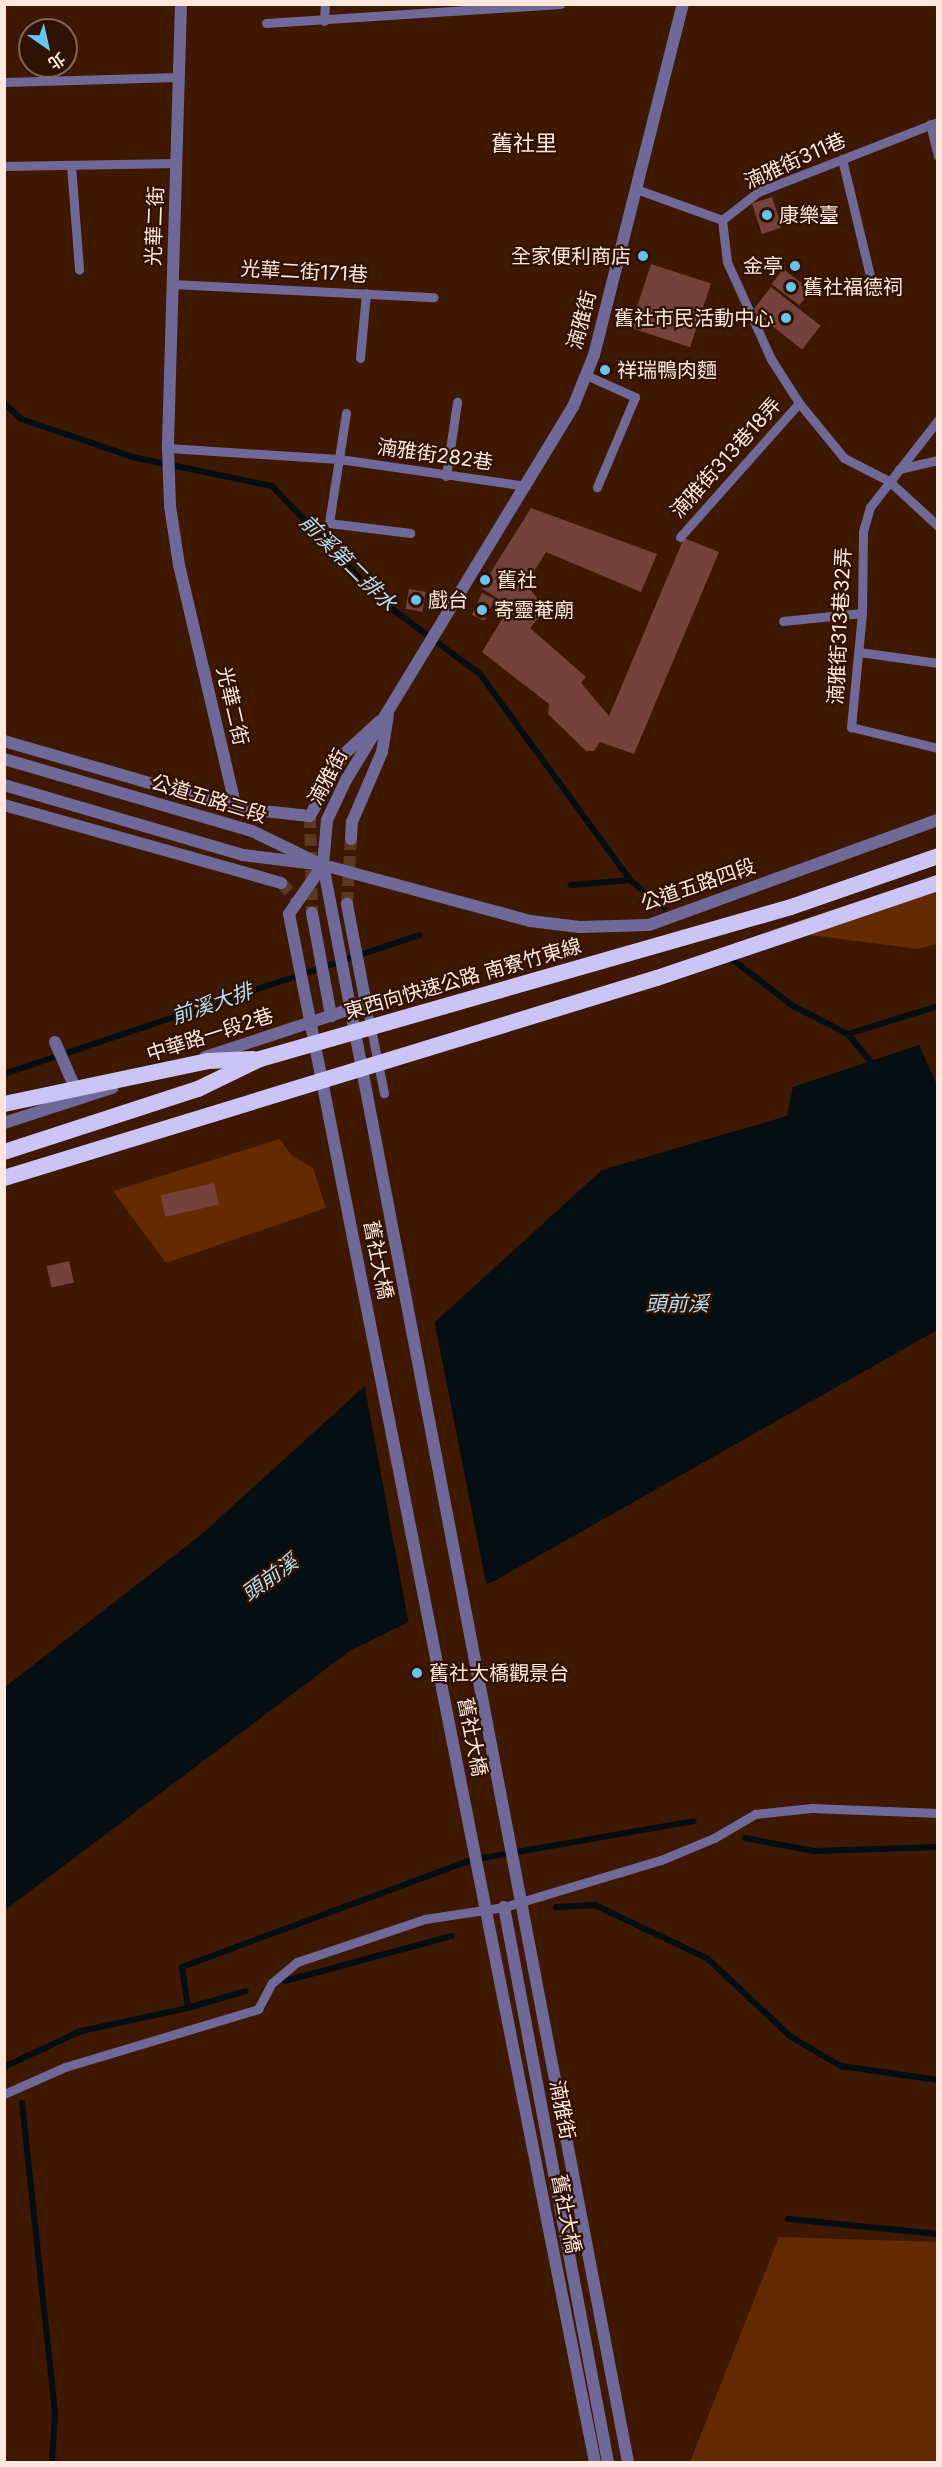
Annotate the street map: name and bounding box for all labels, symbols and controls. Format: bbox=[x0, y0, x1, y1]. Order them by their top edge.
north arrow bbox=[18, 18, 78, 78]
text: 北 bbox=[45, 48, 69, 74]
street label: 湳雅街311巷 bbox=[741, 128, 849, 194]
district label: 舊社里 bbox=[491, 131, 557, 157]
street label: 光華二街 bbox=[142, 186, 168, 266]
place label: 康樂臺 bbox=[779, 203, 839, 227]
marker: 康樂臺 bbox=[760, 208, 774, 222]
place label: 全家便利商店 bbox=[511, 244, 631, 268]
marker: 全家便利商店 bbox=[636, 249, 650, 263]
place label: 金亭 bbox=[743, 254, 783, 278]
street label: 光華二街171巷 bbox=[240, 257, 368, 287]
marker: 金亭 bbox=[788, 259, 802, 273]
place label: 舊社福德祠 bbox=[803, 275, 903, 299]
marker: 舊社福德祠 bbox=[784, 280, 798, 294]
street label: 湳雅街 bbox=[563, 288, 601, 352]
place label: 舊社市民活動中心 bbox=[614, 306, 774, 330]
marker: 舊社市民活動中心 bbox=[779, 311, 793, 325]
place label: 祥瑞鴨肉麵 bbox=[617, 358, 717, 382]
marker: 祥瑞鴨肉麵 bbox=[598, 363, 612, 377]
street label: 湳雅街313巷18弄 bbox=[666, 393, 786, 523]
street label: 湳雅街282巷 bbox=[376, 435, 494, 475]
water label: 前溪第二排水 bbox=[295, 510, 401, 616]
street label: 湳雅街313巷32弄 bbox=[824, 547, 856, 705]
place label: 舊社 bbox=[497, 568, 537, 592]
marker: 舊社 bbox=[478, 573, 492, 587]
place label: 戲台 bbox=[428, 588, 468, 612]
marker: 戲台 bbox=[409, 593, 423, 607]
place label: 寄靈菴廟 bbox=[494, 598, 574, 622]
marker: 寄靈菴廟 bbox=[475, 603, 489, 617]
street label: 光華二街 bbox=[211, 664, 253, 748]
street label: 湳雅街 bbox=[303, 745, 353, 809]
street label: 公道五路三段 bbox=[148, 770, 270, 828]
street label: 公道五路四段 bbox=[637, 854, 759, 916]
street label: 東西向快速公路 南寮竹東線 bbox=[342, 934, 584, 1024]
water label: 前溪大排 bbox=[168, 978, 256, 1030]
street label: 中華路一段2巷 bbox=[143, 1003, 277, 1067]
street label: 舊社大橋 bbox=[359, 1218, 397, 1302]
water label: 頭前溪 bbox=[646, 1291, 708, 1317]
water label: 頭前溪 bbox=[237, 1549, 303, 1607]
place label: 舊社大橋觀景台 bbox=[429, 1661, 569, 1685]
marker: 舊社大橋觀景台 bbox=[410, 1666, 424, 1680]
street label: 舊社大橋 bbox=[453, 1695, 491, 1779]
street label: 湳雅街 bbox=[544, 2078, 580, 2142]
street label: 舊社大橋 bbox=[547, 2172, 585, 2256]

